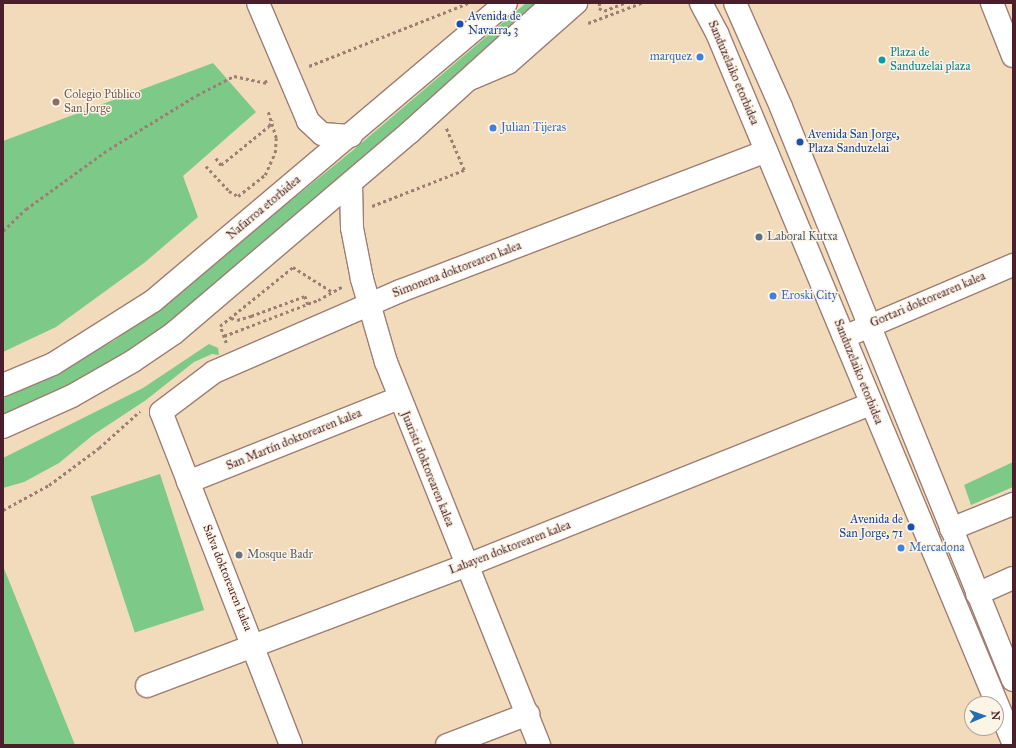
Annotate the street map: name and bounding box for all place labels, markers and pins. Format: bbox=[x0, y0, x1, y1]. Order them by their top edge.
place label: Avenida de Navarra, 3 bbox=[468, 10, 521, 38]
marker: Avenida de Navarra, 3 bbox=[455, 19, 465, 29]
place label: Plaza de Sanduzelai plaza bbox=[890, 46, 970, 74]
place label: marquez bbox=[650, 50, 692, 64]
marker: marquez bbox=[695, 52, 705, 62]
marker: Plaza de Sanduzelai plaza bbox=[877, 55, 887, 65]
place label: Colegio Público San Jorge bbox=[64, 88, 141, 116]
marker: Colegio Público San Jorge bbox=[51, 97, 61, 107]
place label: Julian Tijeras bbox=[501, 121, 566, 135]
marker: Julian Tijeras bbox=[488, 123, 498, 133]
place label: Avenida San Jorge, Plaza Sanduzelai bbox=[808, 128, 900, 156]
marker: Avenida San Jorge, Plaza Sanduzelai bbox=[795, 137, 805, 147]
place label: Laboral Kutxa bbox=[767, 230, 838, 244]
marker: Laboral Kutxa bbox=[754, 232, 764, 242]
place label: Eroski City bbox=[781, 289, 837, 303]
marker: Eroski City bbox=[768, 291, 778, 301]
place label: Avenida de San Jorge, 71 bbox=[839, 513, 903, 541]
marker: Avenida de San Jorge, 71 bbox=[906, 522, 916, 532]
place label: Mercadona bbox=[909, 541, 965, 555]
marker: Mercadona bbox=[896, 543, 906, 553]
place label: Mosque Badr bbox=[247, 548, 313, 562]
marker: Mosque Badr bbox=[234, 550, 244, 560]

